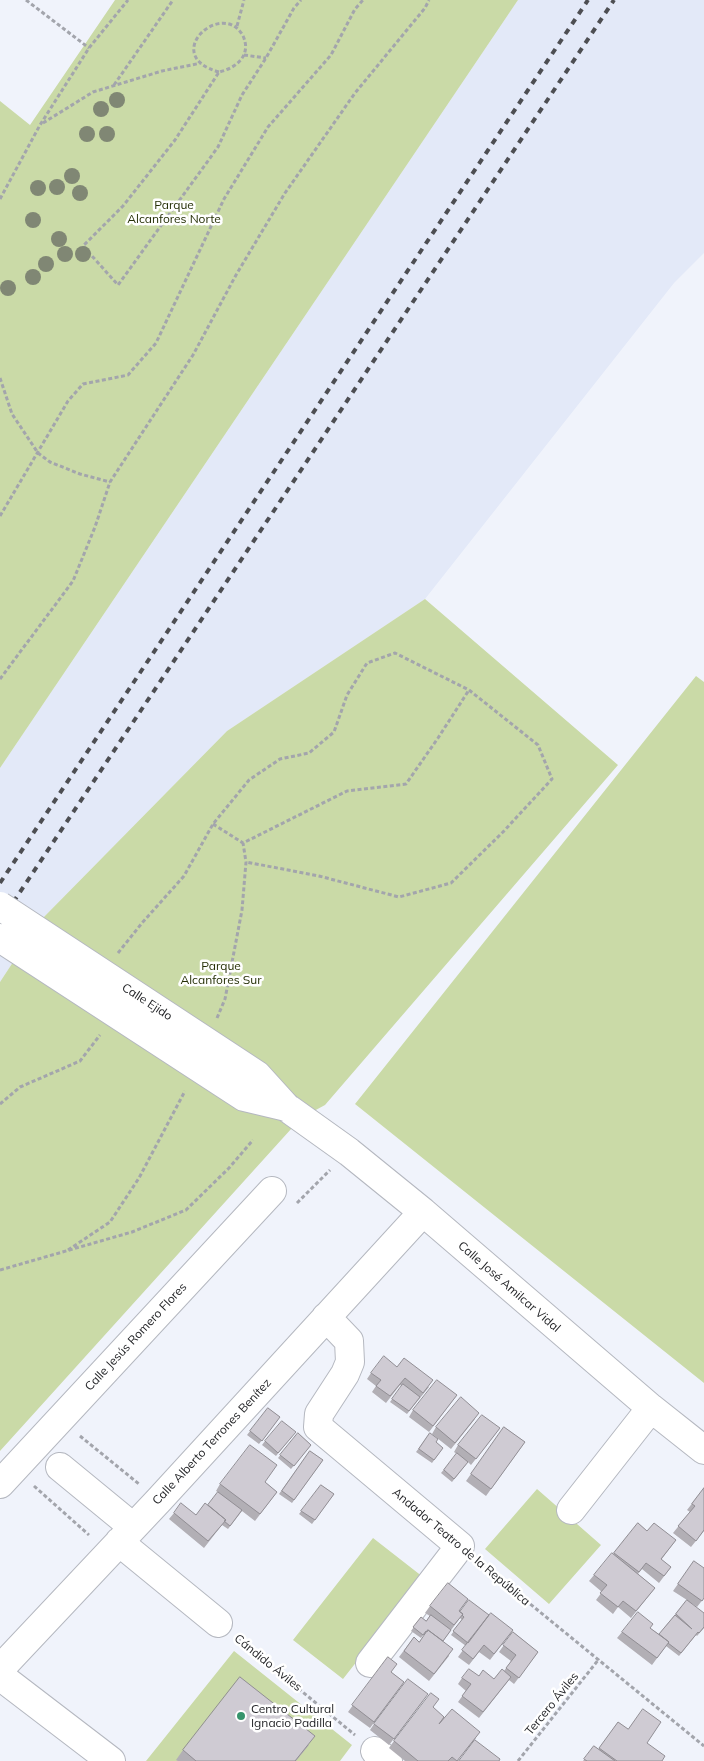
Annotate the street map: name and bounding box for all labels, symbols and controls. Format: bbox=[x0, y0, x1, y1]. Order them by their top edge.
park label: Parque Alcanfores Norte bbox=[127, 198, 221, 226]
park label: Parque Alcanfores Sur bbox=[180, 959, 262, 987]
street label: Calle Ejido bbox=[119, 980, 175, 1024]
street label: Calle José Amilcar Vidal bbox=[455, 1239, 563, 1335]
street label: Calle Jesús Romero Flores bbox=[82, 1280, 190, 1394]
street label: Calle Alberto Terrones Benítez bbox=[150, 1376, 274, 1508]
street label: Andador Teatro de la República bbox=[389, 1485, 533, 1609]
street label: Cándido Áviles bbox=[231, 1631, 305, 1695]
street label: Tercero Áviles bbox=[522, 1670, 582, 1738]
place label: Centro Cultural Ignacio Padilla bbox=[251, 1702, 334, 1730]
marker: Centro Cultural Ignacio Padilla bbox=[235, 1710, 247, 1722]

